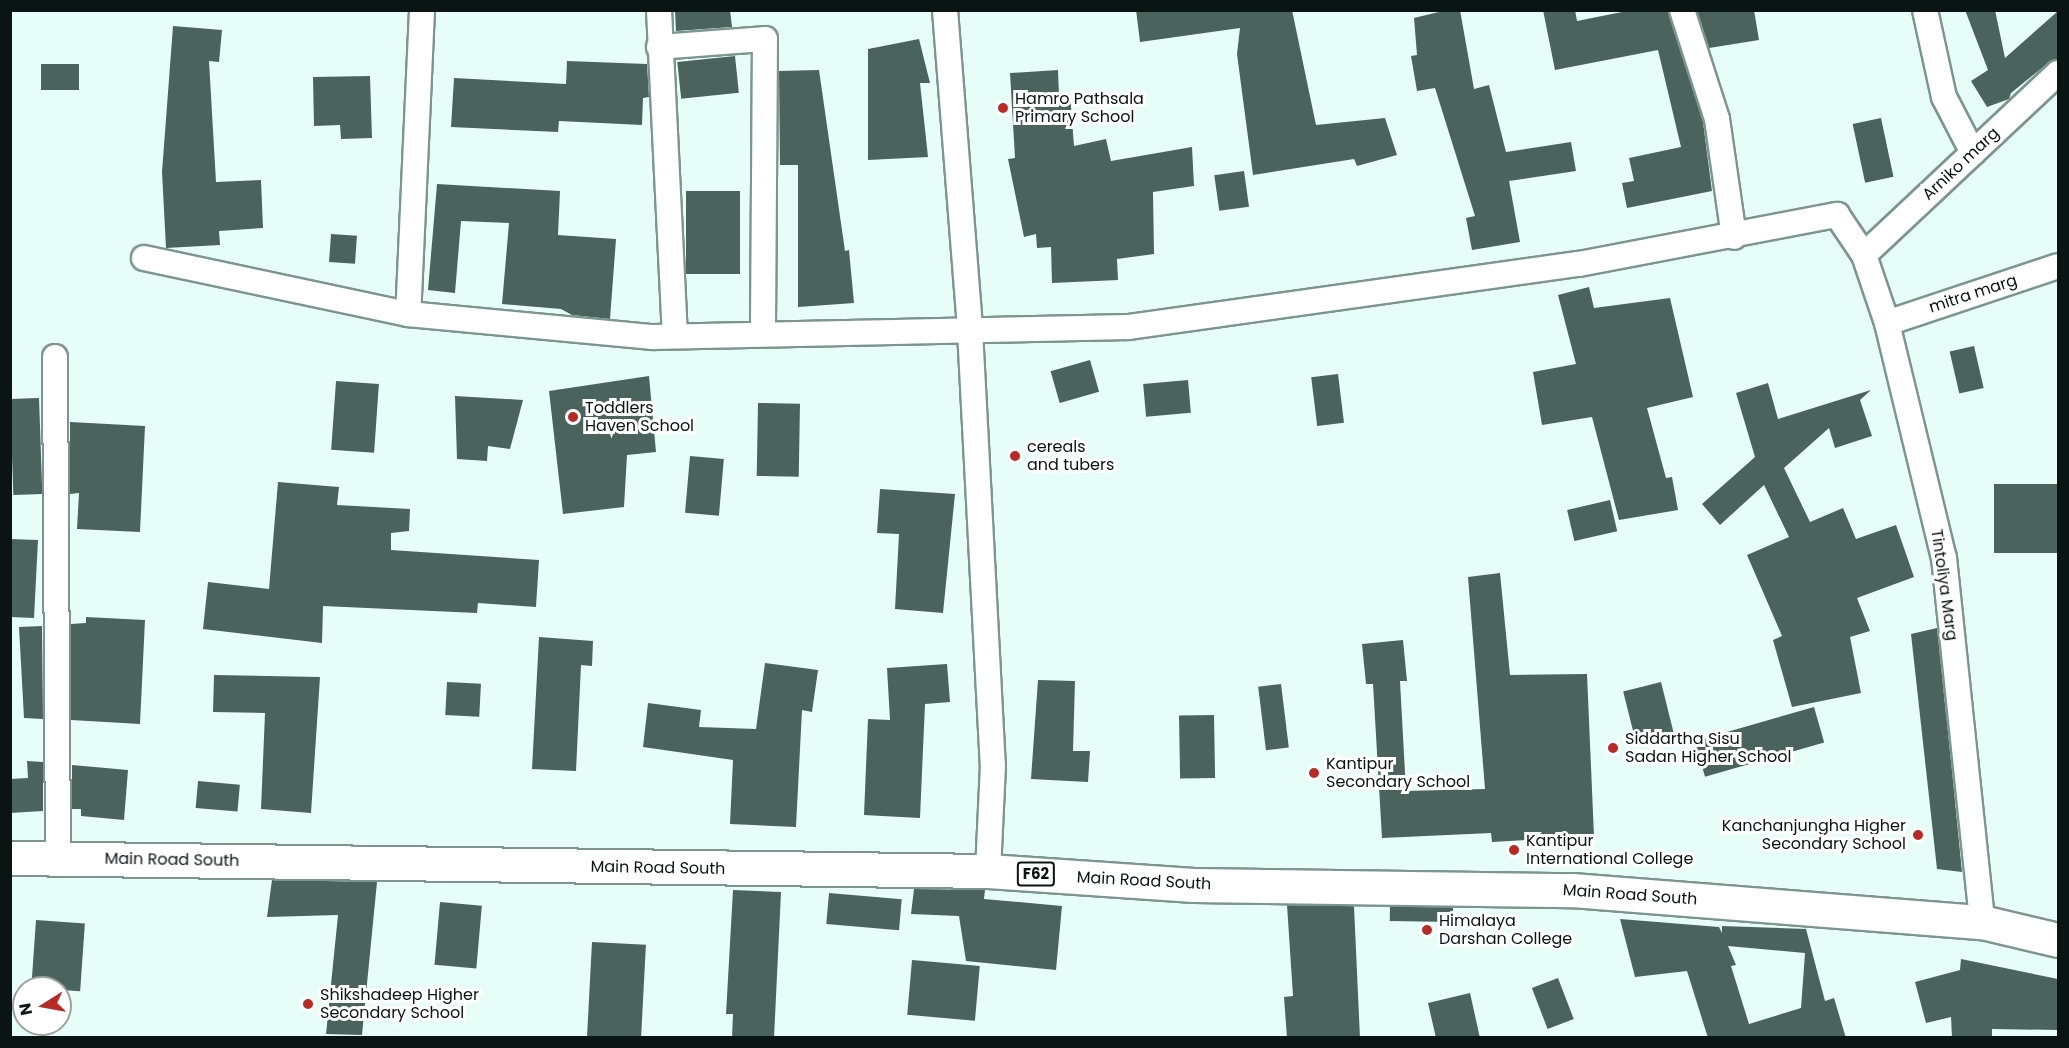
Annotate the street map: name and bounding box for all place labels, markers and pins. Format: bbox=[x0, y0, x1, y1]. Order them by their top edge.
place label: Hamro Pathsala Primary School bbox=[1015, 89, 1144, 127]
marker: Hamro Pathsala Primary School bbox=[996, 101, 1010, 115]
place label: Toddlers Haven School bbox=[585, 398, 694, 436]
marker: Toddlers Haven School bbox=[566, 410, 580, 424]
place label: cereals and tubers bbox=[1027, 437, 1114, 475]
marker: cereals and tubers bbox=[1008, 449, 1022, 463]
place label: Siddartha Sisu Sadan Higher School bbox=[1625, 729, 1791, 767]
marker: Siddartha Sisu Sadan Higher School bbox=[1606, 741, 1620, 755]
place label: Kantipur Secondary School bbox=[1326, 754, 1470, 792]
marker: Kantipur Secondary School bbox=[1307, 766, 1321, 780]
place label: Kanchanjungha Higher Secondary School bbox=[1722, 816, 1906, 854]
marker: Kanchanjungha Higher Secondary School bbox=[1911, 828, 1925, 842]
place label: Kantipur International College bbox=[1526, 831, 1693, 869]
marker: Kantipur International College bbox=[1507, 843, 1521, 857]
place label: Himalaya Darshan College bbox=[1439, 911, 1572, 949]
marker: Himalaya Darshan College bbox=[1420, 923, 1434, 937]
place label: Shikshadeep Higher Secondary School bbox=[320, 985, 479, 1023]
marker: Shikshadeep Higher Secondary School bbox=[301, 997, 315, 1011]

